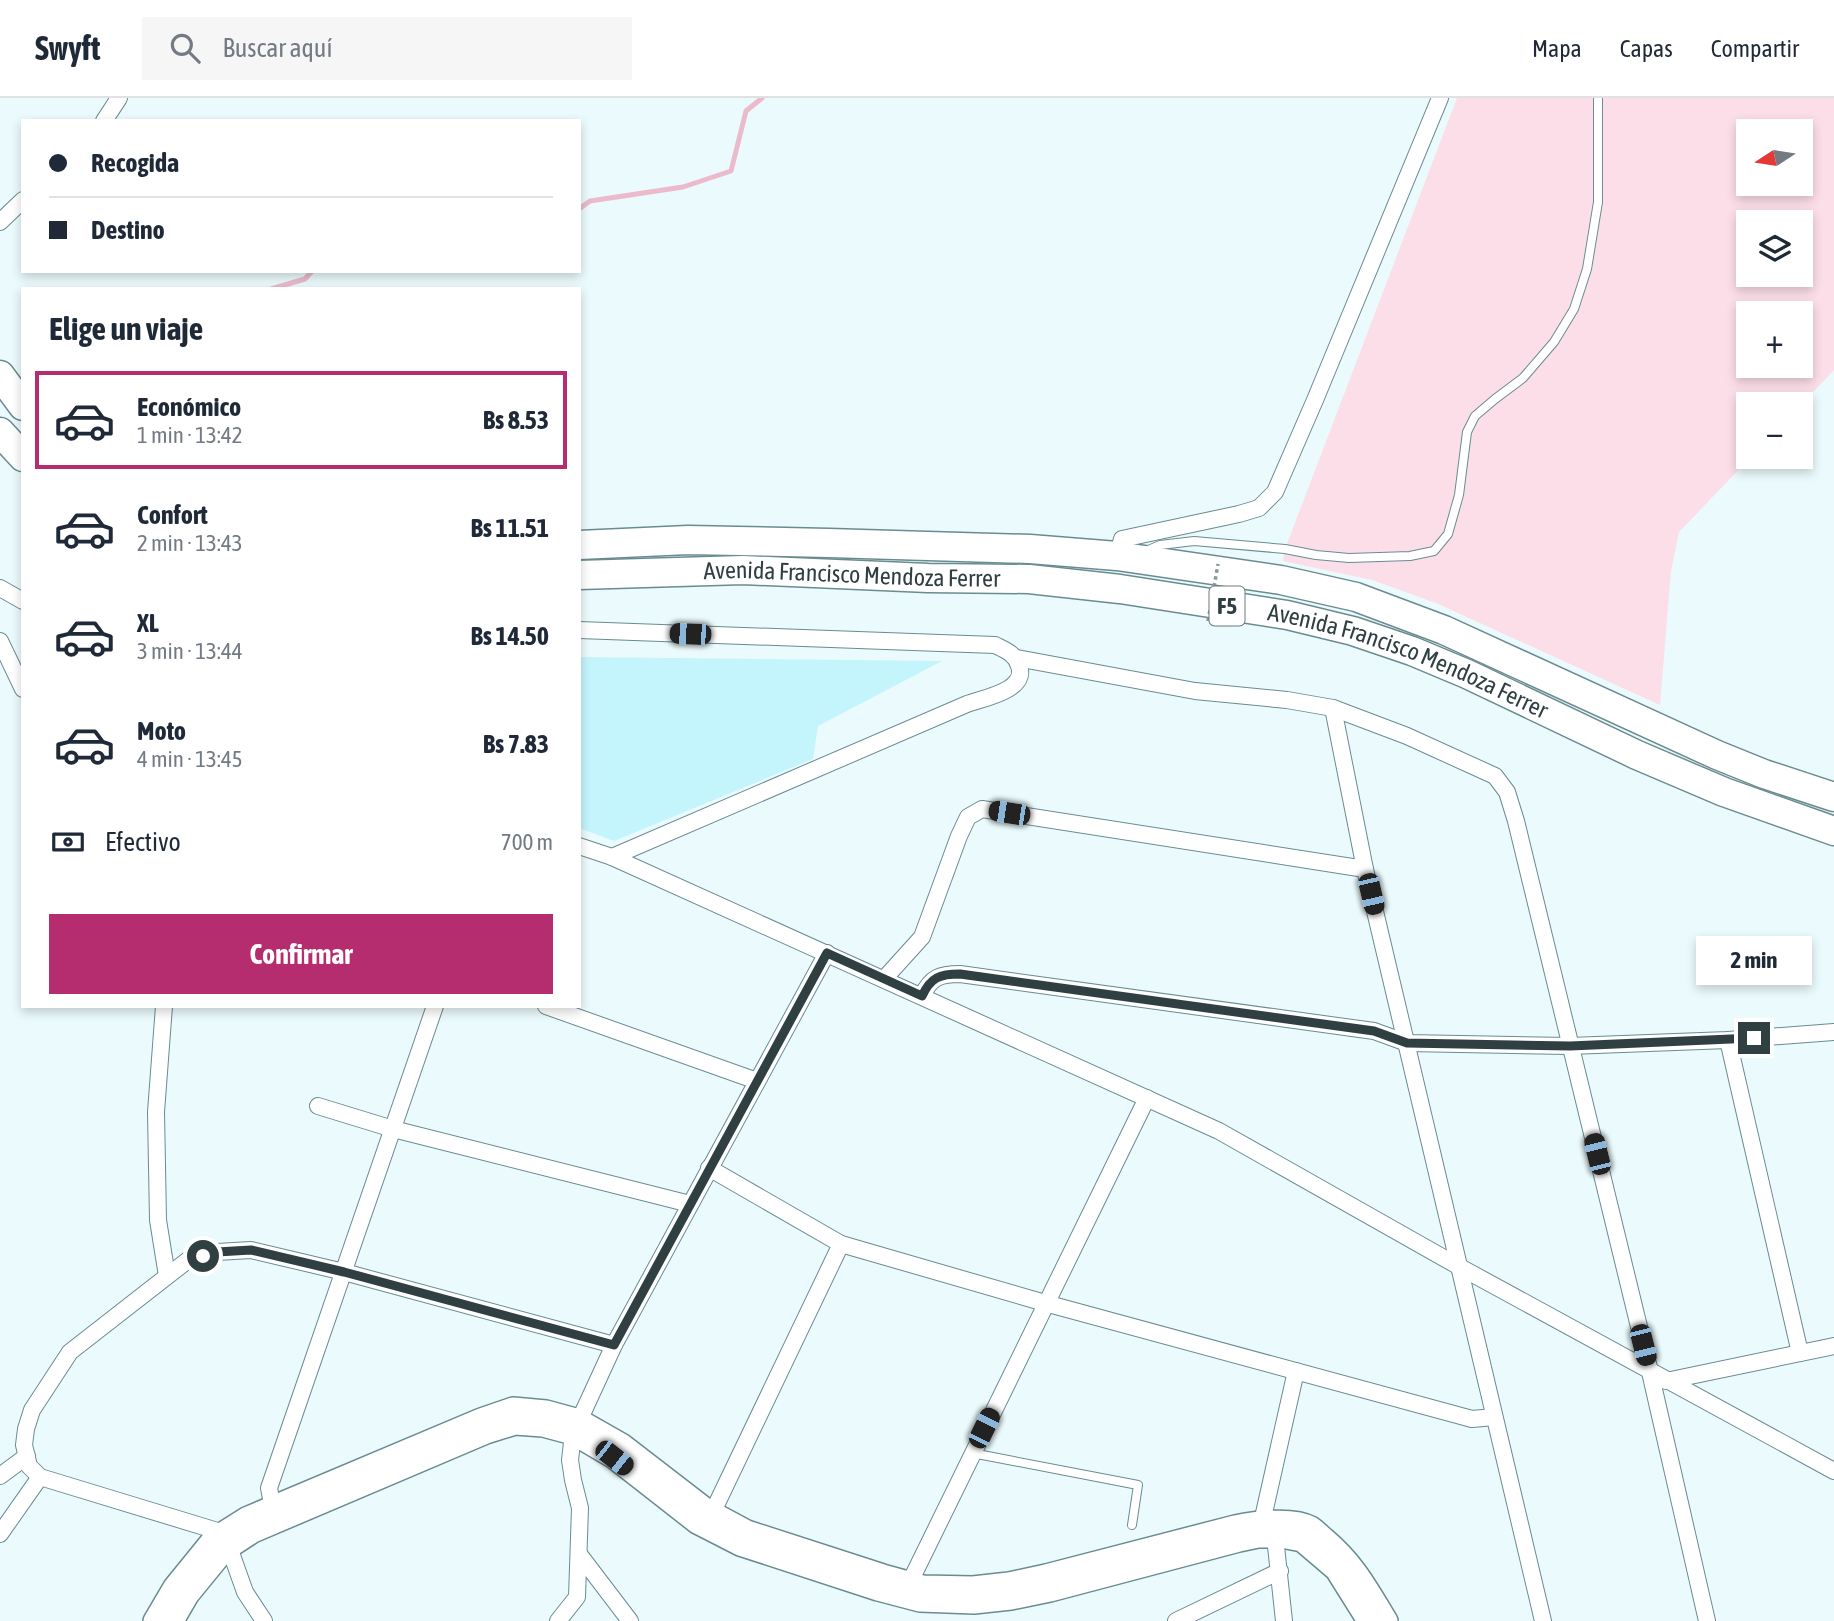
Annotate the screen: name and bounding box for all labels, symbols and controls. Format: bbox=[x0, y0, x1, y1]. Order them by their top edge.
search box bbox=[142, 17, 632, 80]
text: Swyft bbox=[35, 29, 100, 67]
icon: search bbox=[166, 29, 204, 67]
text: Buscar aquí bbox=[222, 33, 332, 63]
text: Mapa bbox=[1532, 35, 1582, 62]
text: Capas bbox=[1620, 35, 1673, 62]
text: Compartir bbox=[1711, 35, 1799, 62]
north arrow bbox=[1736, 119, 1813, 196]
map controls bbox=[1736, 119, 1813, 469]
text: Recogida bbox=[91, 148, 179, 178]
button: layers bbox=[1736, 210, 1813, 287]
text: Destino bbox=[91, 215, 165, 245]
button: + bbox=[1736, 301, 1813, 378]
text: Elige un viaje bbox=[49, 310, 203, 347]
icon: car bbox=[53, 389, 116, 452]
text: Económico bbox=[137, 392, 241, 422]
button: − bbox=[1736, 392, 1813, 469]
text: Bs 8.53 bbox=[483, 405, 549, 435]
text: 1 min · 13:42 bbox=[137, 422, 243, 448]
icon: car bbox=[53, 497, 116, 560]
text: Confort bbox=[137, 500, 208, 530]
text: Bs 11.51 bbox=[470, 513, 549, 543]
text: 2 min · 13:43 bbox=[137, 530, 243, 556]
street label: Avenida Francisco Mendoza Ferrer bbox=[703, 556, 1001, 592]
road number: F5 bbox=[1210, 586, 1244, 626]
street label: Avenida Francisco Mendoza Ferrer bbox=[1266, 598, 1553, 724]
icon: car bbox=[53, 605, 116, 668]
text: XL bbox=[137, 608, 159, 638]
text: Bs 14.50 bbox=[470, 621, 549, 651]
car bbox=[669, 623, 712, 645]
text: 3 min · 13:44 bbox=[137, 638, 243, 664]
icon: car bbox=[53, 713, 116, 776]
text: Moto bbox=[137, 716, 186, 746]
text: Bs 7.83 bbox=[483, 729, 549, 759]
text: 4 min · 13:45 bbox=[137, 746, 243, 772]
car bbox=[987, 799, 1032, 827]
icon: cash bbox=[49, 823, 87, 861]
text: Efectivo bbox=[105, 827, 181, 857]
text: 700 m bbox=[501, 829, 553, 855]
car bbox=[1357, 871, 1386, 917]
button: Confirmar bbox=[49, 914, 553, 994]
callout: 2 min bbox=[1696, 936, 1812, 986]
text: 2 min bbox=[1731, 947, 1777, 973]
route end bbox=[1738, 1022, 1770, 1054]
car bbox=[1582, 1131, 1613, 1177]
route start bbox=[187, 1240, 219, 1272]
car bbox=[1628, 1322, 1659, 1368]
car bbox=[966, 1405, 1003, 1451]
car bbox=[591, 1437, 638, 1479]

